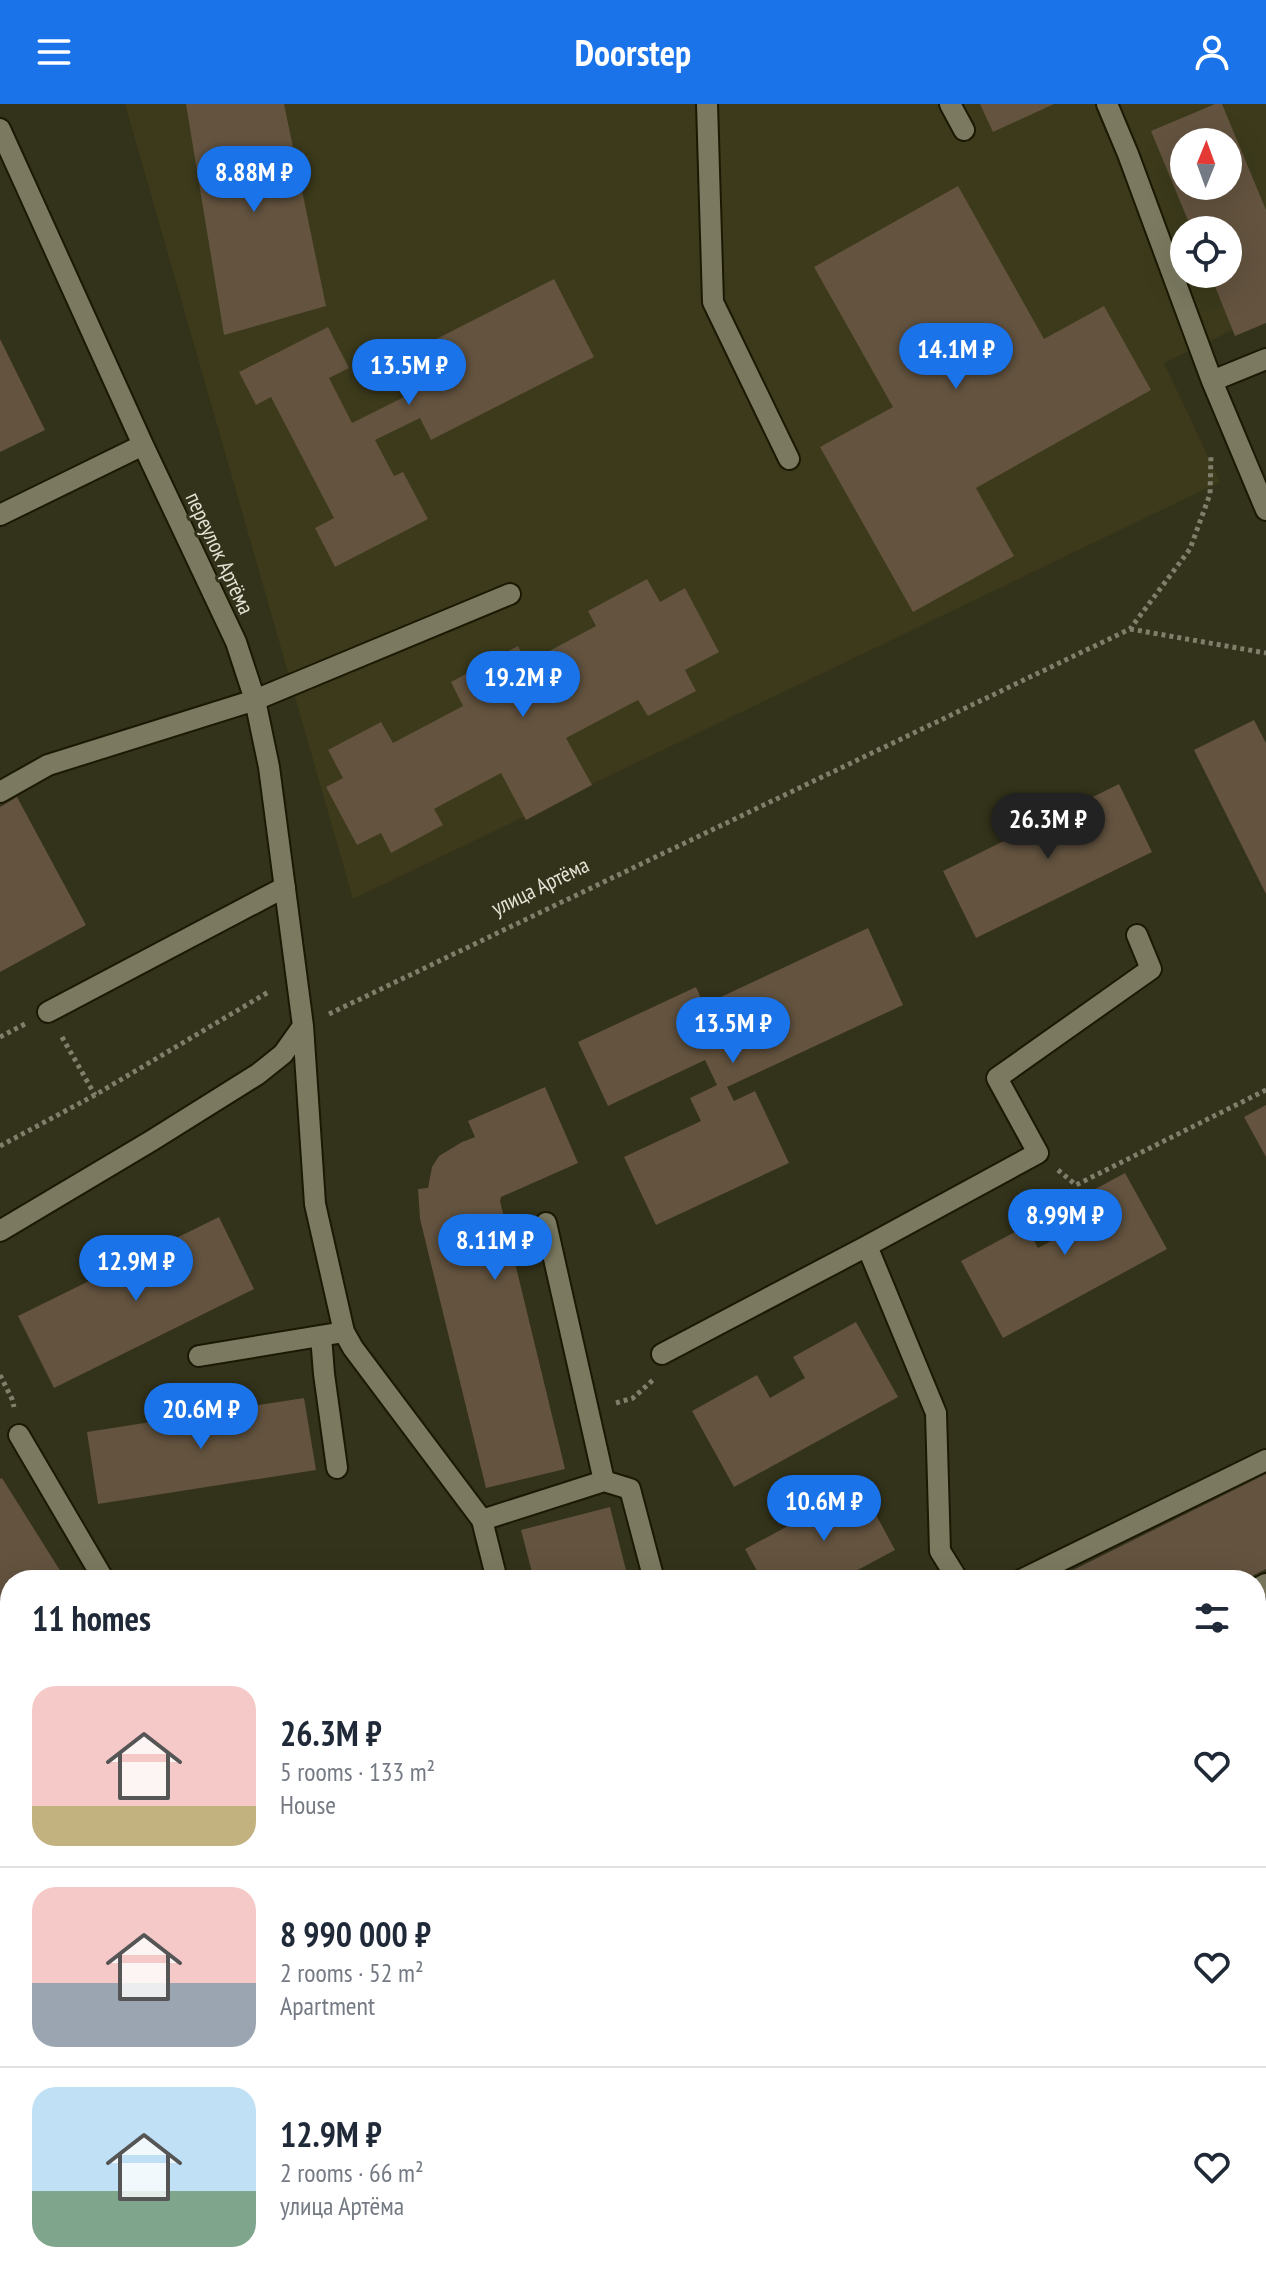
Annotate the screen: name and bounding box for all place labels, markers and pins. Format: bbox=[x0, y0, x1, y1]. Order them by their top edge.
pin: 8.88M ₽ bbox=[180, 146, 328, 214]
pin: 14.1M ₽ bbox=[882, 323, 1030, 391]
pin: 13.5M ₽ bbox=[335, 339, 483, 407]
pin: 19.2M ₽ bbox=[449, 651, 597, 719]
pin: 26.3M ₽ bbox=[974, 793, 1122, 861]
pin: 13.5M ₽ bbox=[659, 997, 807, 1065]
pin: 8.99M ₽ bbox=[991, 1189, 1139, 1257]
pin: 8.11M ₽ bbox=[421, 1214, 569, 1282]
pin: 12.9M ₽ bbox=[62, 1235, 210, 1303]
pin: 20.6M ₽ bbox=[127, 1383, 275, 1451]
pin: 10.6M ₽ bbox=[750, 1475, 898, 1543]

